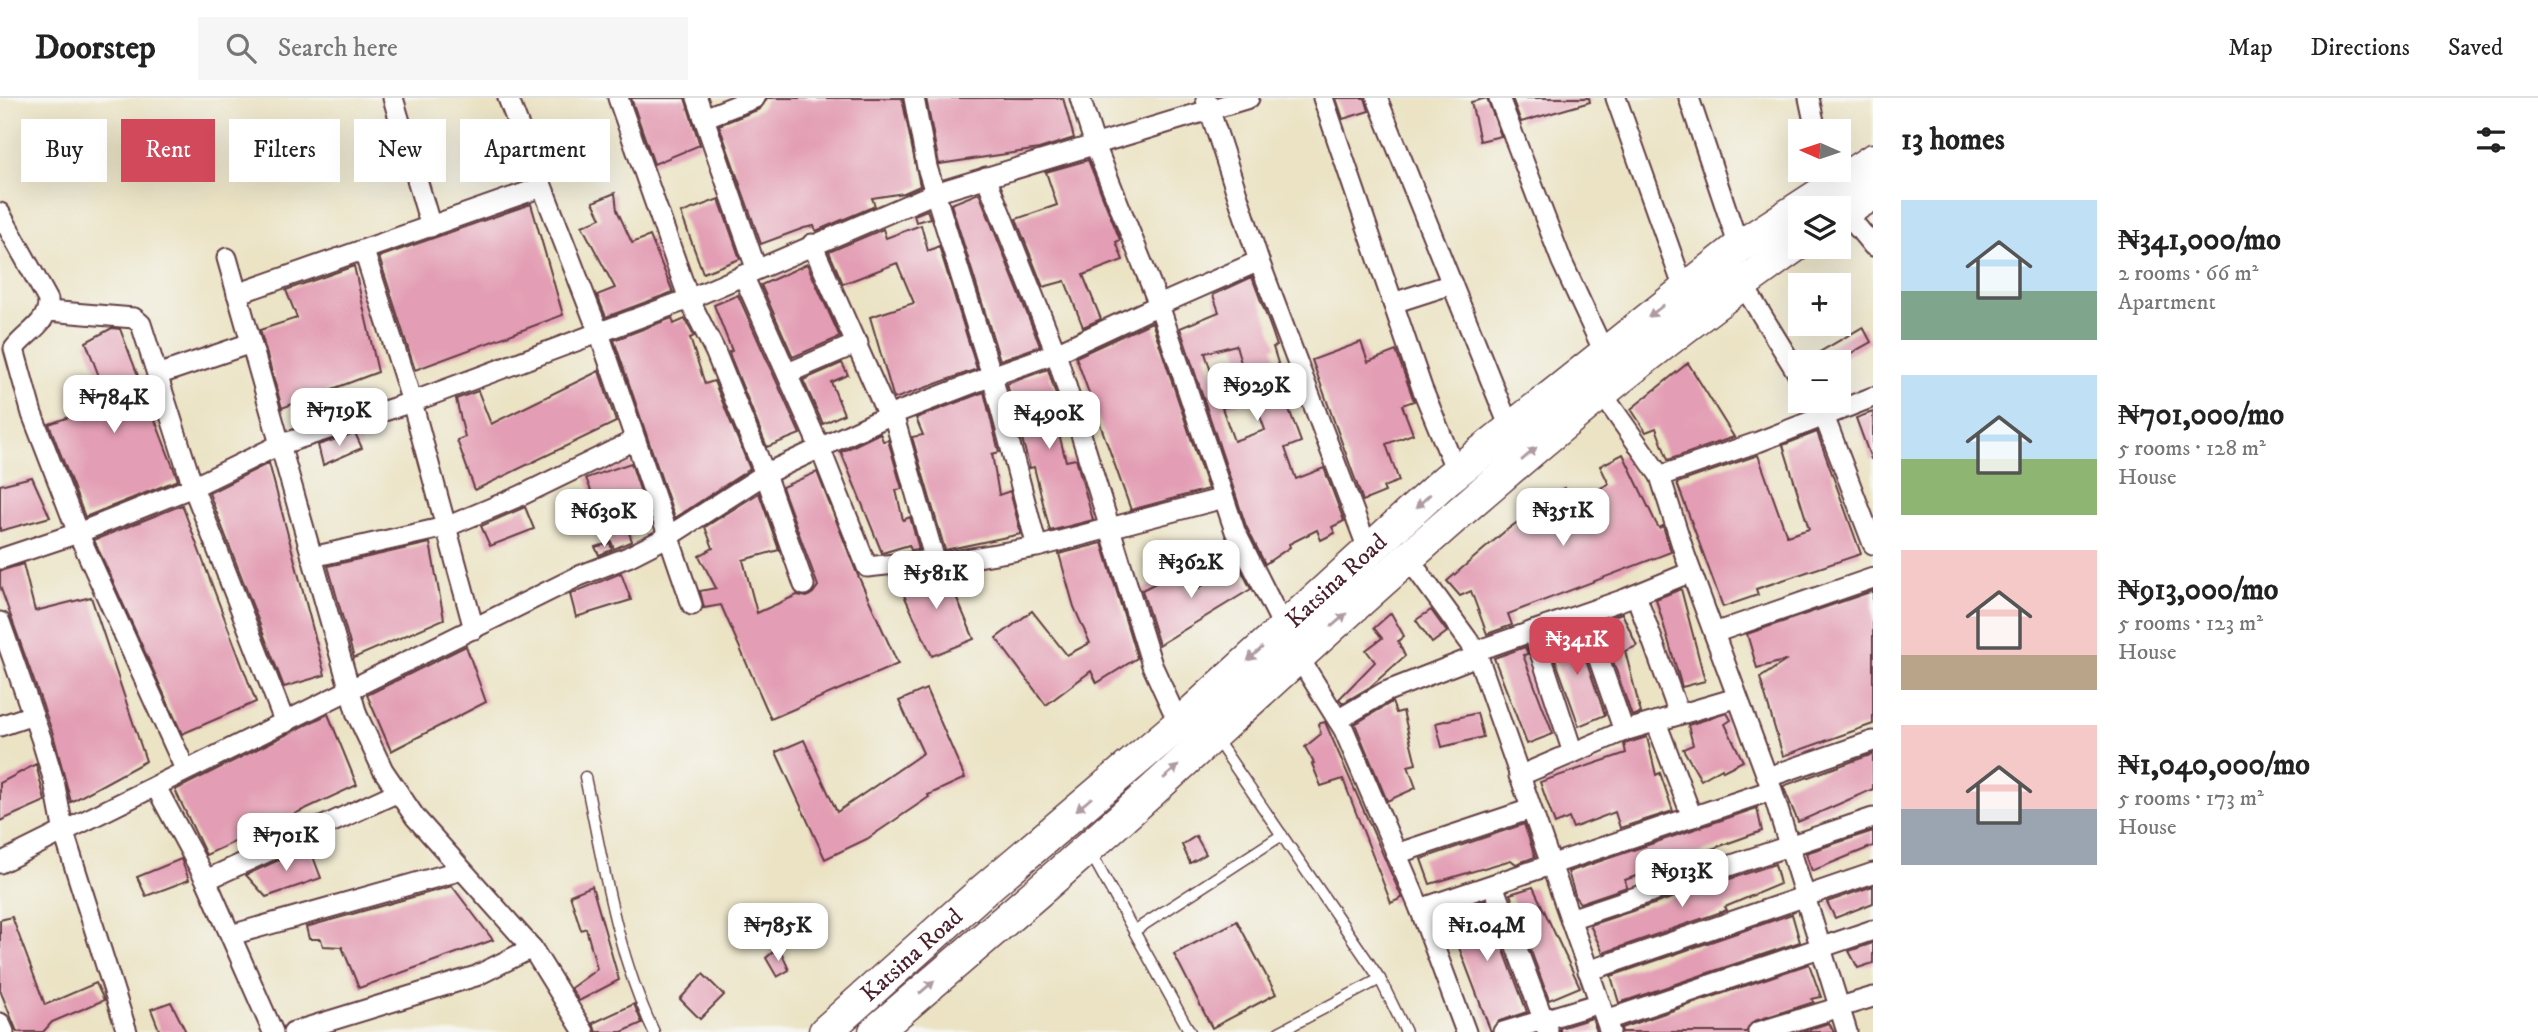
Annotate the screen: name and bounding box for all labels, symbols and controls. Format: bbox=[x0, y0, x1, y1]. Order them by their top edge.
search box bbox=[198, 17, 688, 80]
text: Doorstep bbox=[35, 28, 156, 69]
icon: search bbox=[222, 29, 260, 67]
text: Search here bbox=[278, 32, 398, 65]
text: Map bbox=[2228, 33, 2273, 63]
text: Directions bbox=[2311, 33, 2410, 63]
text: Saved bbox=[2448, 33, 2503, 63]
chip: Buy bbox=[21, 119, 107, 182]
chip: Rent bbox=[121, 119, 215, 182]
chip: Filters bbox=[229, 119, 340, 182]
chip: New bbox=[354, 119, 446, 182]
chip: Apartment bbox=[460, 119, 610, 182]
north arrow bbox=[1788, 119, 1852, 182]
map controls bbox=[1788, 119, 1851, 413]
icon: filters bbox=[2472, 121, 2510, 159]
text: 13 homes bbox=[1901, 122, 2005, 159]
button: layers bbox=[1788, 196, 1851, 259]
text: ₦341,000/mo bbox=[2118, 222, 2281, 259]
icon: home bbox=[1957, 228, 2041, 312]
text: 2 rooms · 66 m² bbox=[2118, 259, 2258, 288]
button: + bbox=[1788, 273, 1851, 336]
text: Apartment bbox=[2118, 288, 2216, 317]
one-way arrow bbox=[1648, 303, 1666, 318]
button: − bbox=[1788, 350, 1851, 413]
pin: ₦929K bbox=[1208, 364, 1306, 423]
text: ₦929K bbox=[1223, 371, 1291, 400]
pin: ₦784K bbox=[65, 376, 163, 435]
text: ₦784K bbox=[79, 383, 149, 412]
pin: ₦719K bbox=[290, 388, 388, 448]
pin: ₦490K bbox=[1000, 392, 1098, 451]
text: ₦719K bbox=[307, 396, 371, 425]
text: ₦701,000/mo bbox=[2118, 397, 2284, 434]
text: ₦490K bbox=[1014, 399, 1084, 428]
icon: home bbox=[1957, 403, 2041, 487]
text: 5 rooms · 128 m² bbox=[2118, 434, 2266, 463]
one-way arrow bbox=[1521, 447, 1538, 462]
text: House bbox=[2118, 463, 2176, 492]
pin: ₦351K bbox=[1514, 489, 1612, 548]
pin: ₦630K bbox=[555, 490, 653, 549]
one-way arrow bbox=[1415, 492, 1432, 508]
text: ₦351K bbox=[1532, 496, 1594, 525]
text: ₦630K bbox=[571, 497, 637, 526]
street label: Katsina Road bbox=[1280, 527, 1394, 635]
pin: ₦362K bbox=[1142, 540, 1240, 600]
text: ₦362K bbox=[1159, 548, 1223, 577]
pin: ₦581K bbox=[887, 552, 985, 611]
text: ₦581K bbox=[904, 559, 968, 588]
text: ₦913,000/mo bbox=[2118, 572, 2278, 609]
icon: home bbox=[1957, 578, 2041, 662]
text: 5 rooms · 123 m² bbox=[2118, 609, 2263, 638]
one-way arrow bbox=[1331, 613, 1348, 628]
pin: ₦341K bbox=[1528, 618, 1626, 677]
text: ₦341K bbox=[1545, 625, 1609, 654]
text: House bbox=[2118, 638, 2176, 667]
one-way arrow bbox=[1247, 646, 1264, 662]
text: ₦1,040,000/mo bbox=[2118, 747, 2310, 784]
icon: home bbox=[1957, 753, 2041, 837]
one-way arrow bbox=[1162, 764, 1180, 780]
text: 5 rooms · 173 m² bbox=[2118, 784, 2264, 813]
one-way arrow bbox=[1076, 797, 1094, 812]
text: House bbox=[2118, 813, 2176, 842]
pin: ₦701K bbox=[237, 814, 335, 873]
text: ₦701K bbox=[253, 821, 319, 850]
pin: ₦913K bbox=[1633, 850, 1731, 909]
text: ₦913K bbox=[1651, 857, 1713, 886]
street label: Katsina Road bbox=[855, 902, 969, 1009]
pin: ₦785K bbox=[729, 904, 827, 963]
pin: ₦1.04M bbox=[1430, 904, 1544, 963]
text: ₦785K bbox=[744, 911, 812, 940]
text: ₦1.04M bbox=[1448, 911, 1526, 940]
one-way arrow bbox=[918, 980, 935, 995]

